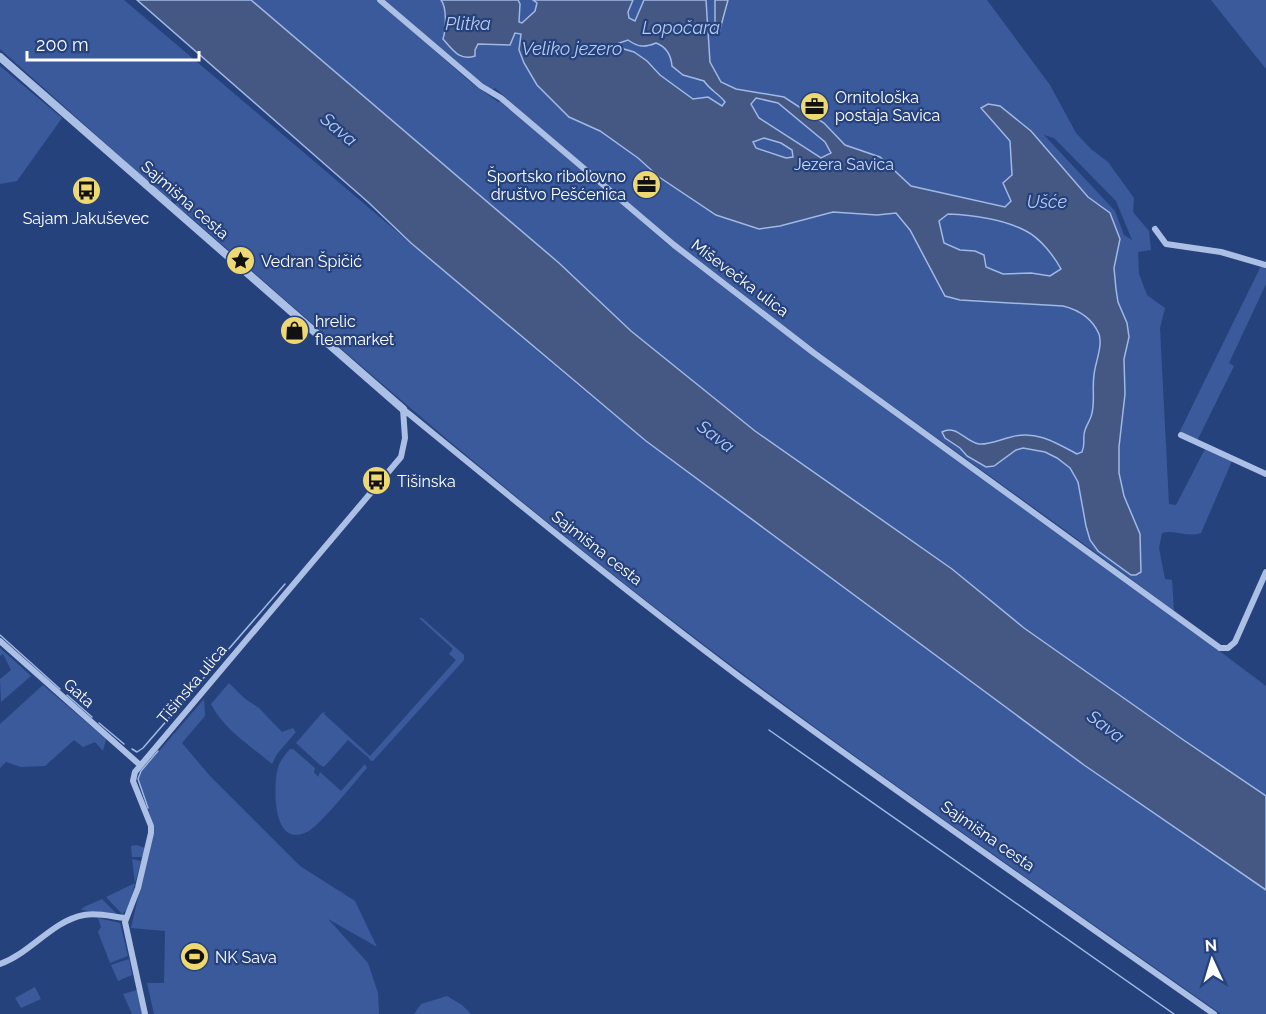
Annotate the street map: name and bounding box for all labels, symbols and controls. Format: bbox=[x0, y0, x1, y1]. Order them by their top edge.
water label: Plitka bbox=[445, 13, 491, 34]
water label: Lopočara bbox=[642, 17, 720, 38]
scale bar bbox=[27, 24, 200, 62]
text: 200 m bbox=[36, 34, 89, 55]
water label: Veliko jezero bbox=[522, 38, 622, 59]
place label: Ornitološka postaja Savica bbox=[835, 88, 940, 125]
office icon: Ornitološka postaja Savica bbox=[798, 90, 830, 122]
water label: Sava bbox=[316, 107, 362, 150]
park label: Jezera Savica bbox=[794, 155, 894, 174]
street label: Sajmišna cesta bbox=[137, 157, 233, 243]
place label: Športsko ribolovno društvo Pešćenica bbox=[487, 166, 626, 204]
office icon: Športsko ribolovno društvo Pešćenica bbox=[631, 169, 663, 201]
bus stop icon: Sajam Jakuševec bbox=[70, 174, 102, 206]
water label: Ušće bbox=[1027, 191, 1068, 212]
place label: Sajam Jakuševec bbox=[23, 209, 150, 228]
street label: Miševečka ulica bbox=[688, 235, 792, 321]
place icon: Vedran Špičić bbox=[224, 245, 256, 277]
place label: Vedran Špičić bbox=[261, 251, 362, 271]
place label: hrelic fleamarket bbox=[315, 312, 395, 349]
shop icon: hrelic fleamarket bbox=[278, 314, 310, 346]
water label: Sava bbox=[693, 415, 739, 457]
bus stop icon: Tišinska bbox=[360, 465, 392, 497]
place label: Tišinska bbox=[397, 472, 456, 491]
street label: Sajmišna cesta bbox=[548, 507, 646, 589]
street label: Tišinska ulica bbox=[153, 641, 231, 727]
street label: Gata bbox=[60, 675, 98, 711]
water label: Sava bbox=[1083, 705, 1129, 747]
street label: Sajmišna cesta bbox=[938, 797, 1038, 875]
north arrow bbox=[1182, 930, 1242, 990]
text: N bbox=[1204, 936, 1218, 955]
sports icon: NK Sava bbox=[178, 941, 210, 973]
place label: NK Sava bbox=[215, 948, 277, 967]

